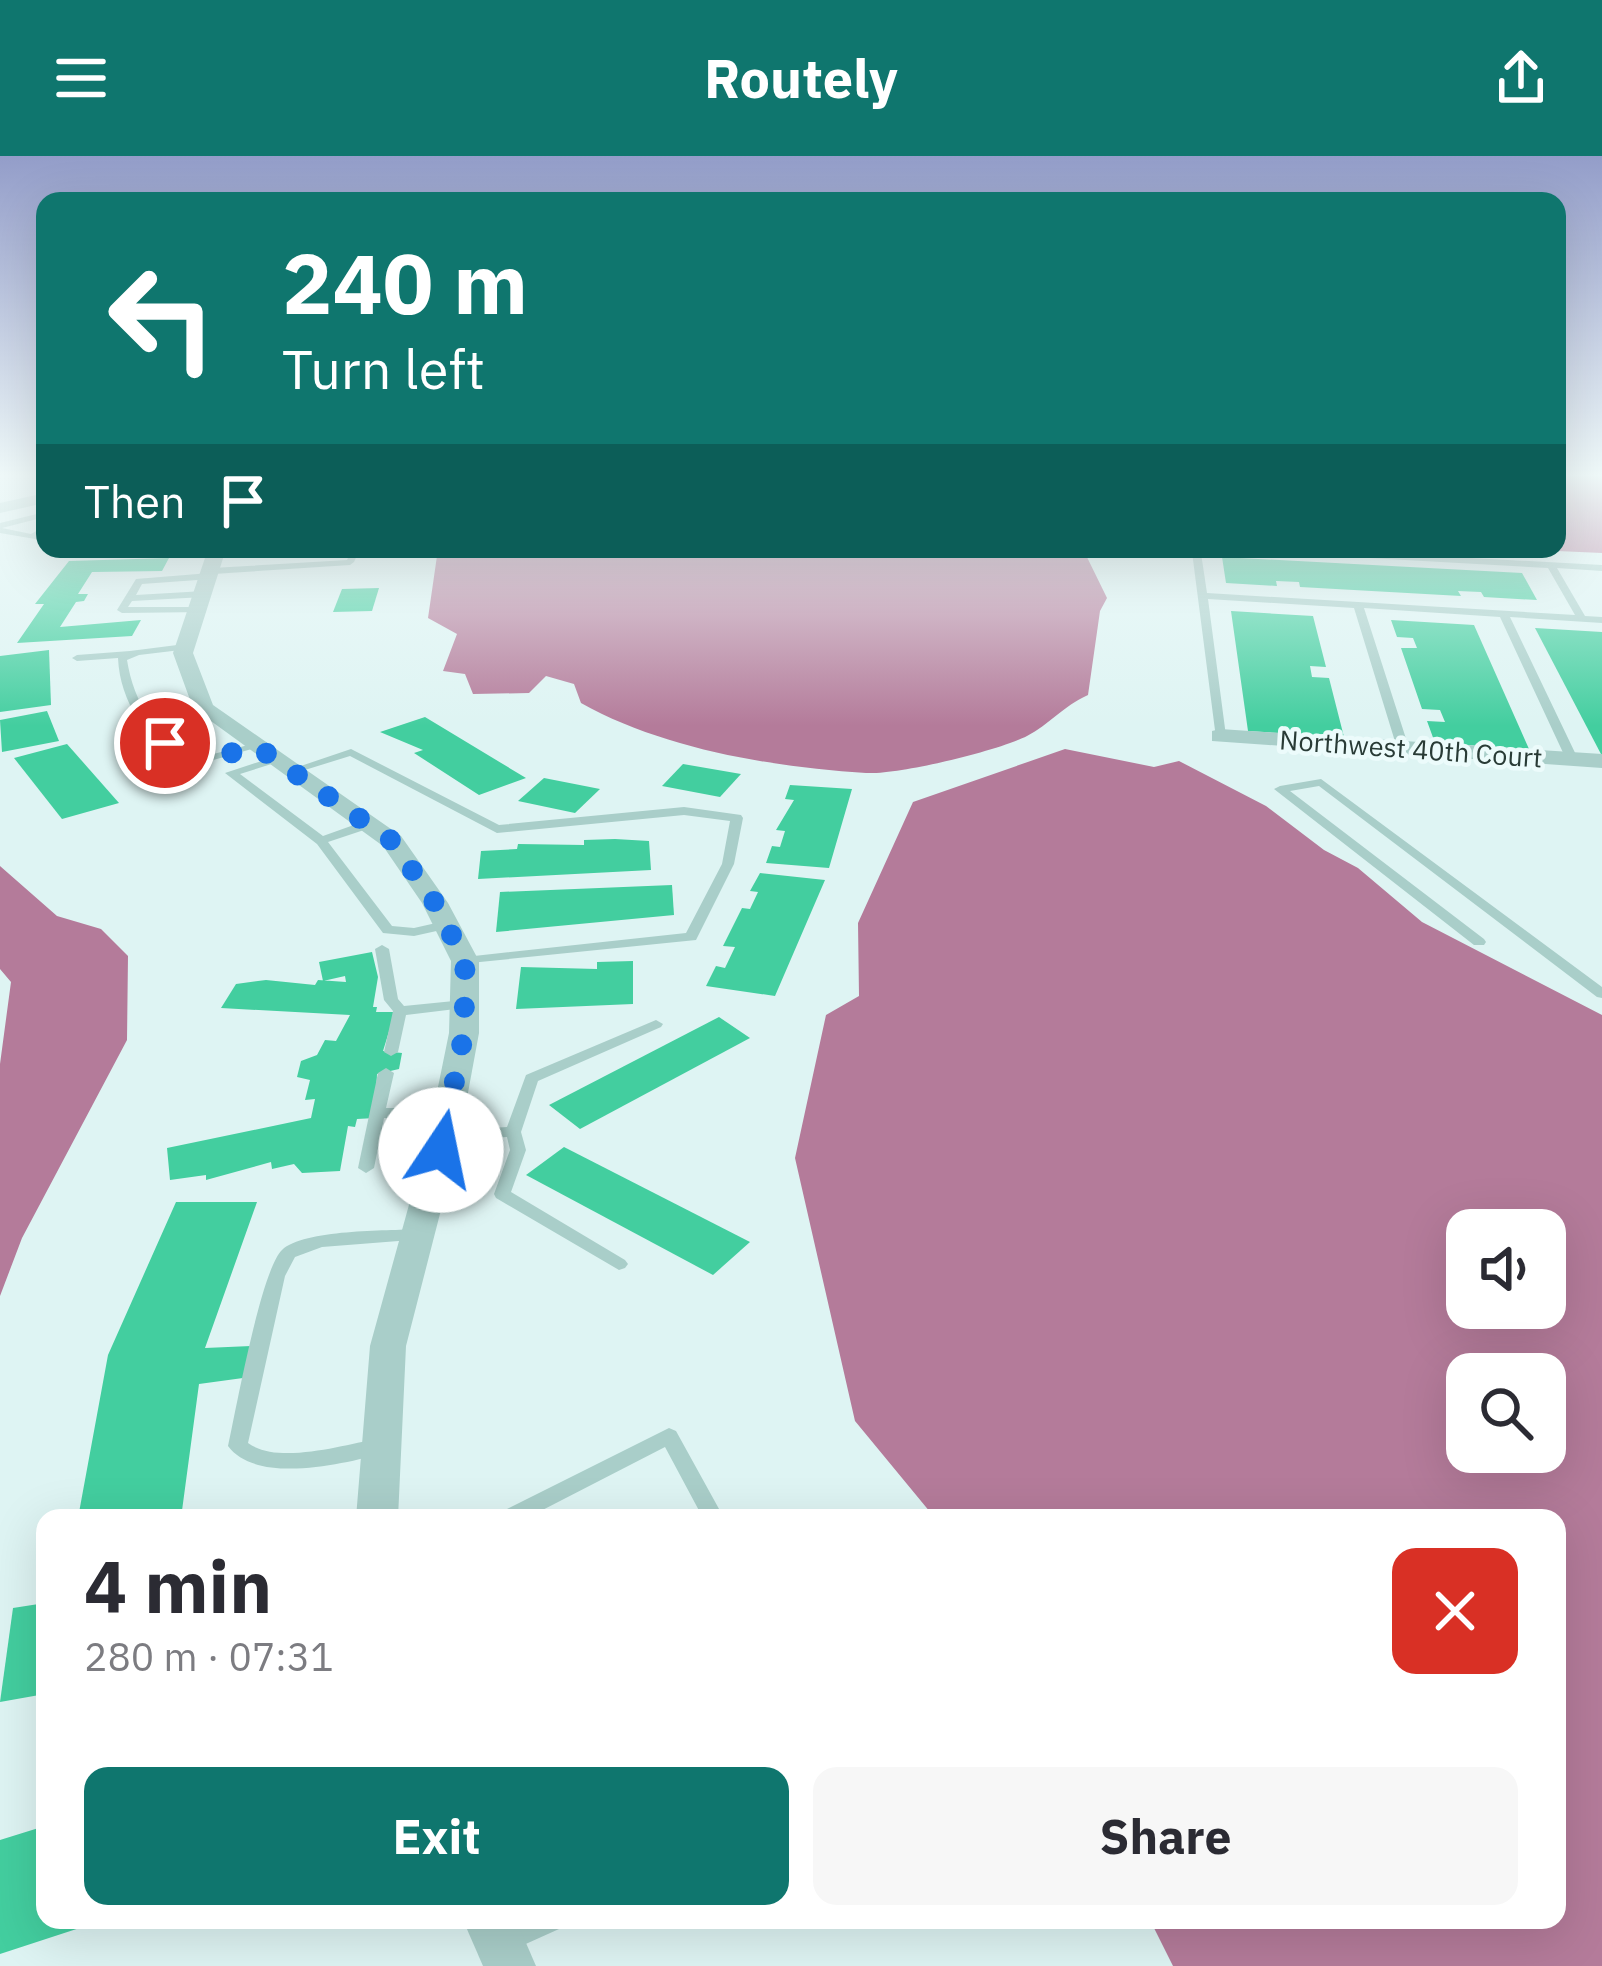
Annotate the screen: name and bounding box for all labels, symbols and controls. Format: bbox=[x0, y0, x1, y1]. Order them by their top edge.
text: Routely bbox=[704, 43, 898, 113]
icon: menu bbox=[48, 45, 114, 111]
icon: share bbox=[1488, 45, 1554, 111]
text: 240 m bbox=[282, 228, 528, 337]
icon: left bbox=[84, 240, 240, 396]
text: Turn left bbox=[282, 334, 485, 404]
icon: arrive bbox=[210, 468, 276, 534]
text: Then bbox=[84, 472, 186, 530]
pin bbox=[114, 692, 216, 794]
icon: arrive bbox=[132, 710, 198, 776]
street label: Northwest 40th Court bbox=[1278, 721, 1544, 775]
position arrow bbox=[378, 1087, 504, 1213]
map controls bbox=[1446, 1209, 1566, 1473]
button: sound bbox=[1446, 1209, 1566, 1329]
button: search bbox=[1446, 1353, 1566, 1473]
text: 4 min bbox=[84, 1539, 272, 1633]
button: close bbox=[1392, 1548, 1518, 1674]
text: 280 m · 07:31 bbox=[84, 1631, 334, 1682]
button: Exit bbox=[84, 1767, 789, 1905]
button: Share bbox=[813, 1767, 1518, 1905]

